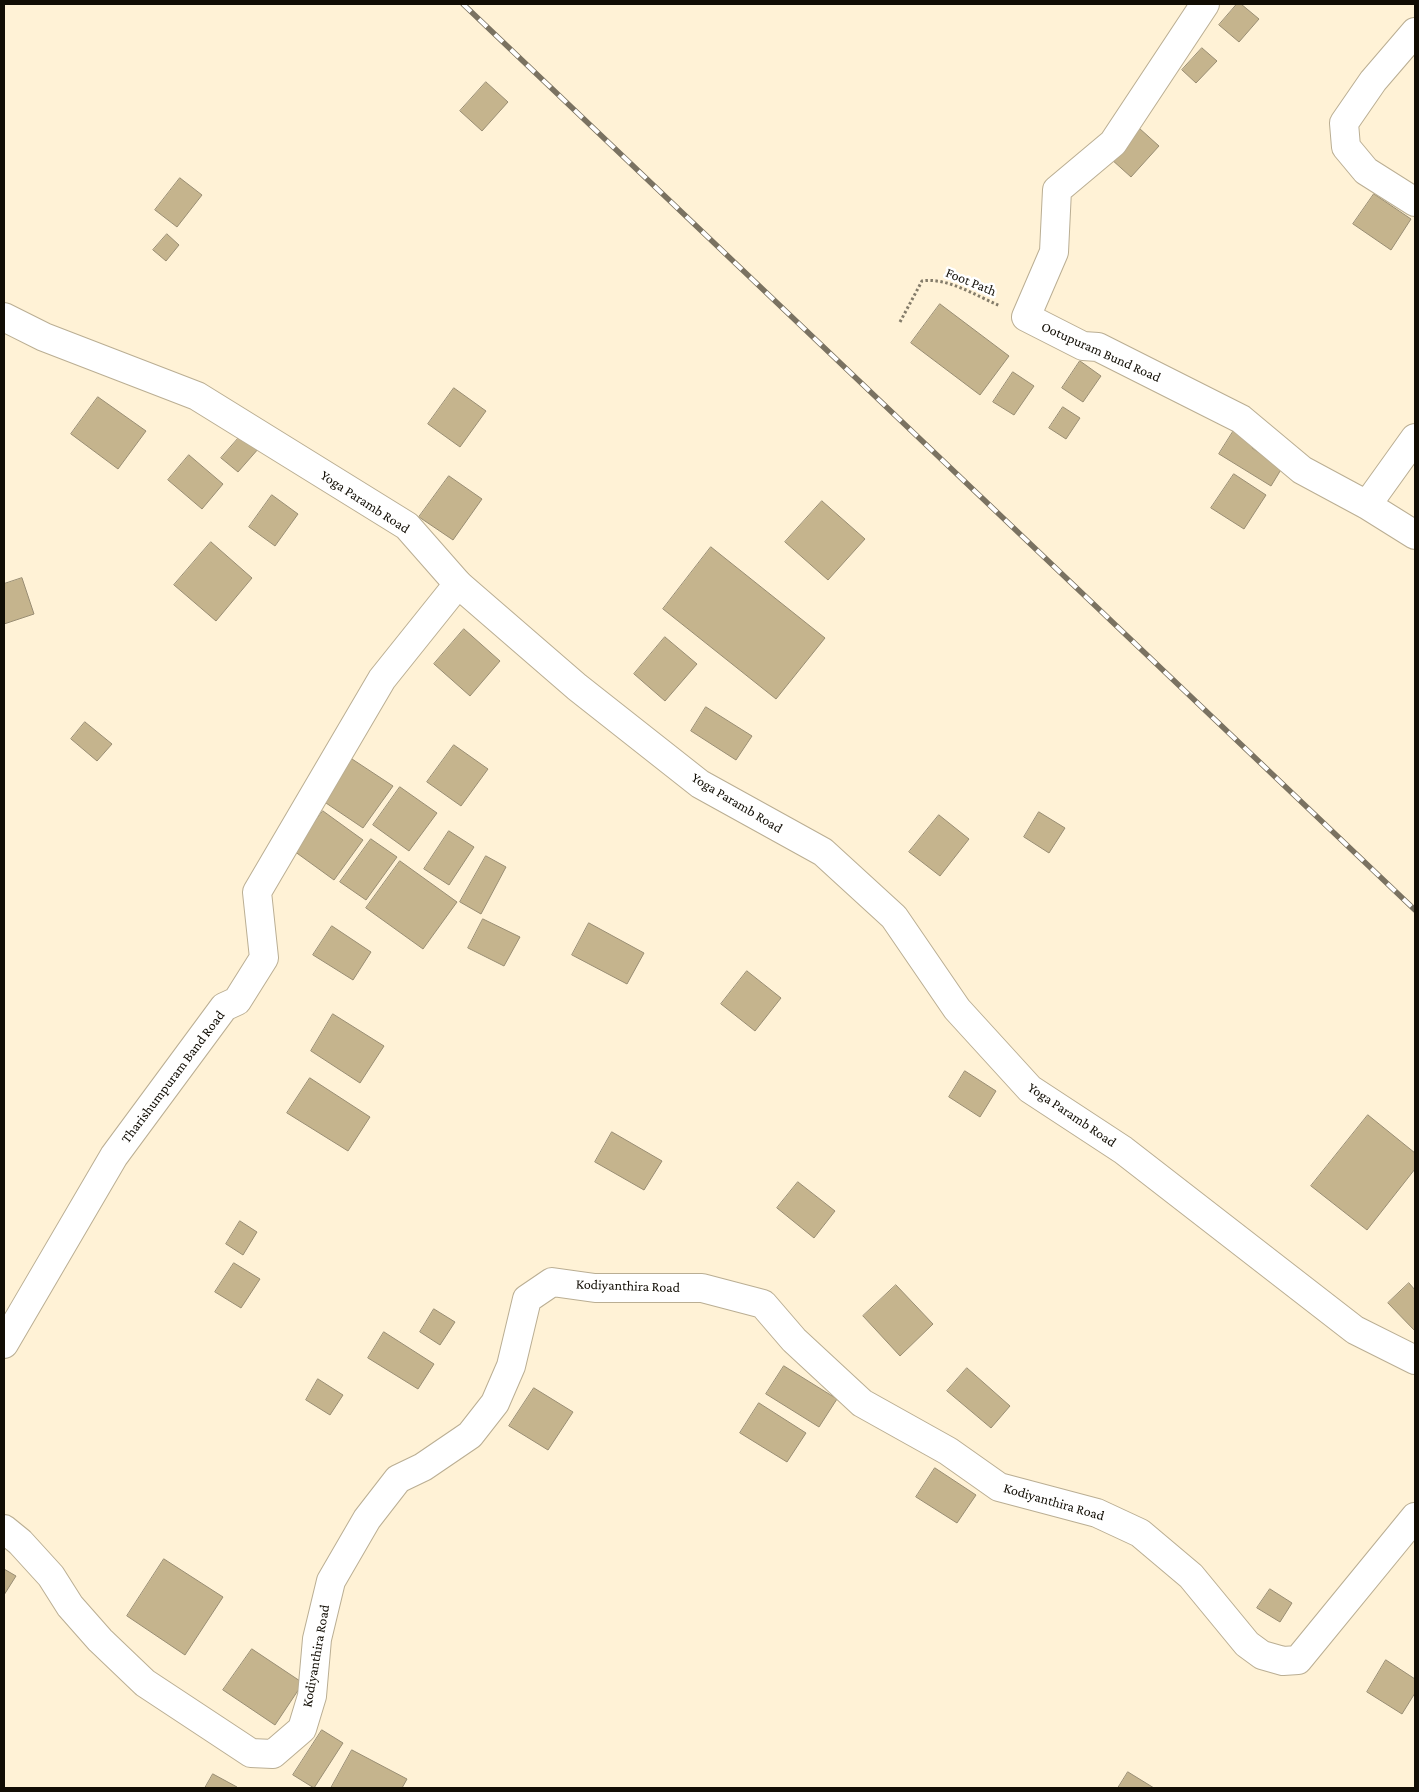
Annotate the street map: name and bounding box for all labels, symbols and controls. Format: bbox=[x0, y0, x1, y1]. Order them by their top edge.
street label: Foot Path bbox=[943, 264, 999, 300]
street label: Ootupuram Bund Road bbox=[1039, 318, 1163, 386]
street label: Yoga Paramb Road bbox=[317, 467, 413, 537]
street label: Yoga Paramb Road bbox=[688, 769, 786, 837]
street label: Tharishumpuram Band Road bbox=[118, 1007, 228, 1147]
street label: Yoga Paramb Road bbox=[1025, 1079, 1119, 1151]
street label: Kodiyanthira Road bbox=[576, 1276, 680, 1296]
street label: Kodiyanthira Road bbox=[1002, 1480, 1106, 1524]
street label: Kodiyanthira Road bbox=[299, 1603, 333, 1709]

